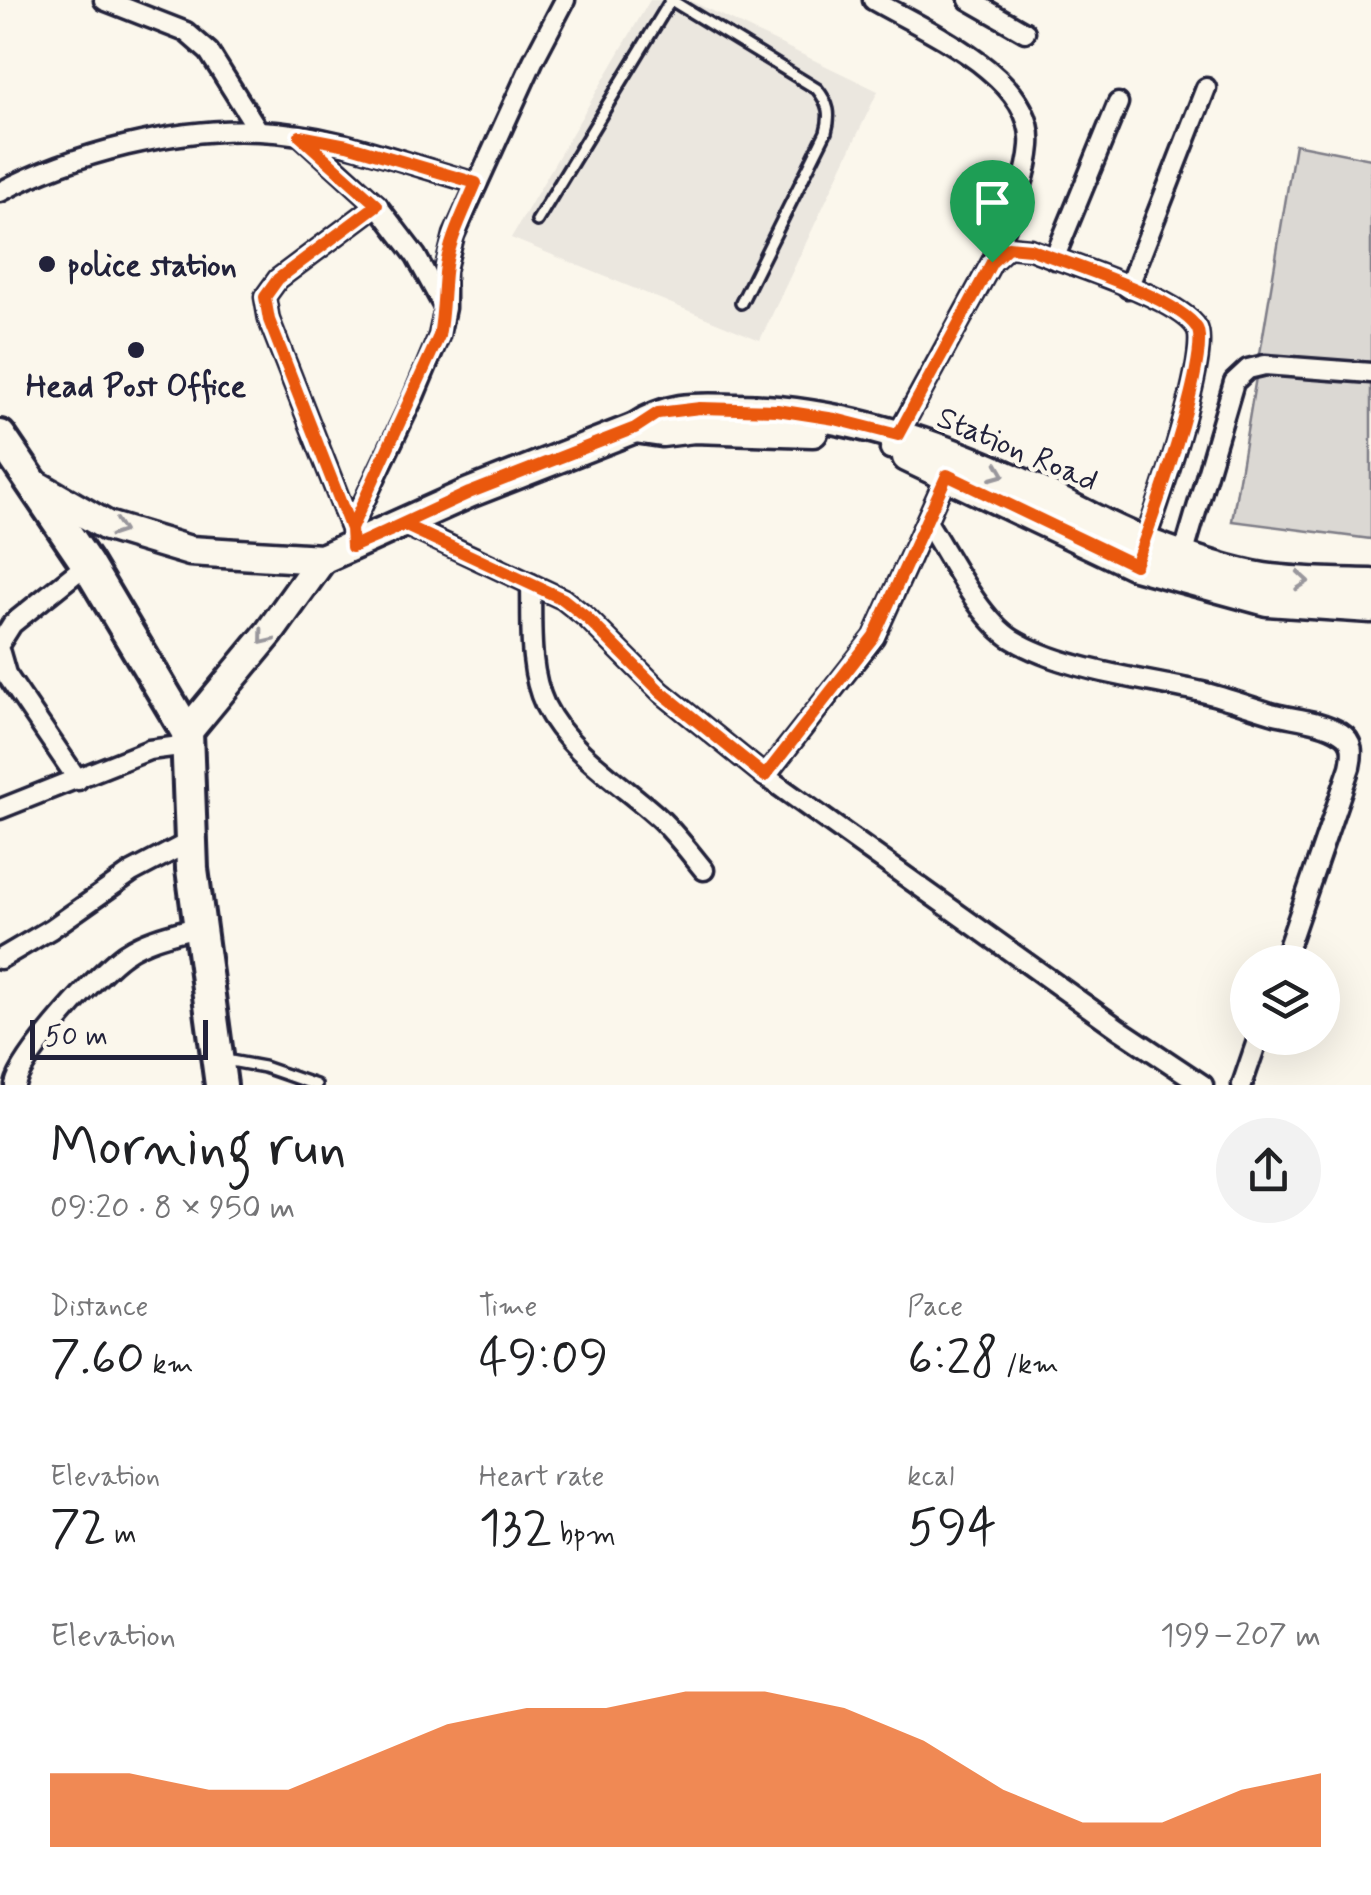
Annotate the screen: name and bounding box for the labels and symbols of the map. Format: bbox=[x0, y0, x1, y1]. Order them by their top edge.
pin bbox=[950, 160, 1035, 263]
place label: police station bbox=[67, 245, 237, 287]
marker: police station bbox=[36, 253, 58, 275]
marker: Head Post Office bbox=[125, 339, 147, 361]
place label: Head Post Office bbox=[26, 366, 246, 408]
street label: Station Road bbox=[930, 397, 1104, 503]
one-way arrow bbox=[988, 462, 1006, 482]
one-way arrow bbox=[109, 517, 126, 537]
one-way arrow bbox=[1294, 570, 1310, 592]
one-way arrow bbox=[259, 627, 277, 645]
scale bar bbox=[30, 1015, 208, 1060]

